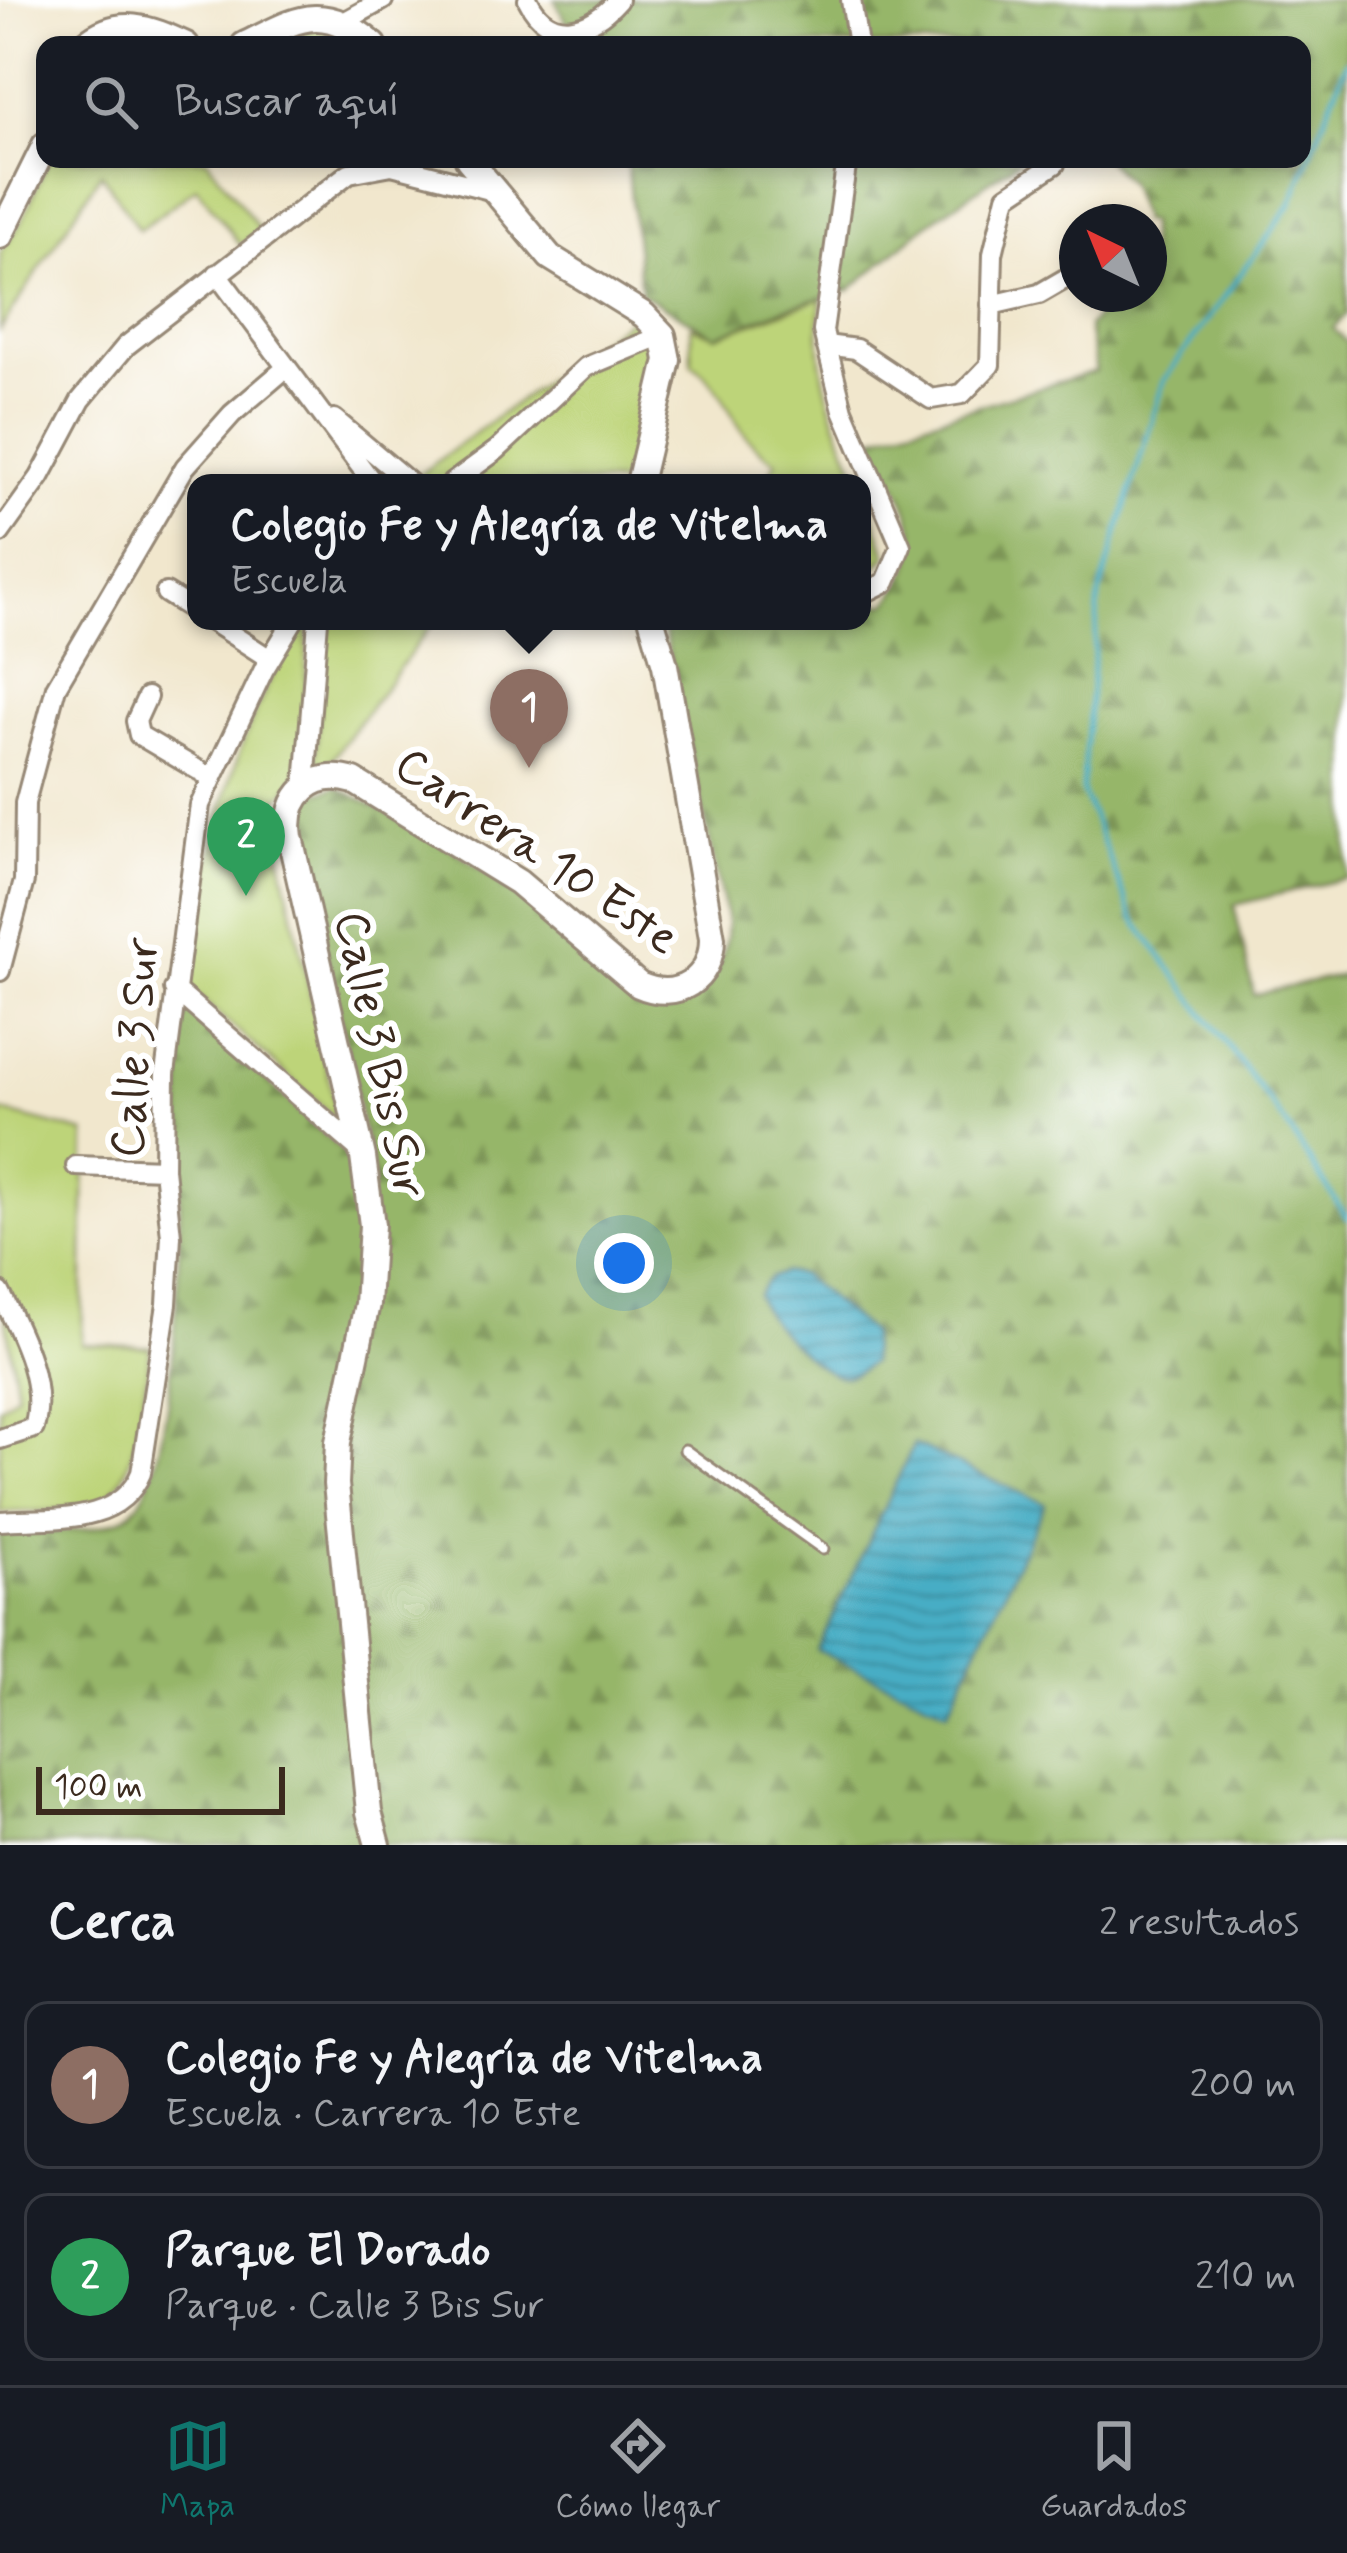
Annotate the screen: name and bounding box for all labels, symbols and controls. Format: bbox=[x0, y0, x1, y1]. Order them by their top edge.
search box bbox=[36, 36, 1311, 168]
icon: search bbox=[78, 69, 144, 135]
text: Buscar aquí bbox=[174, 73, 400, 132]
north arrow bbox=[1059, 204, 1167, 312]
popup bbox=[187, 474, 871, 630]
text: Colegio Fe y Alegría de Vitelma bbox=[230, 497, 828, 556]
text: Escuela bbox=[230, 556, 348, 607]
pin: 1 bbox=[490, 669, 568, 768]
street label: Carrera 10 Este bbox=[382, 734, 690, 970]
pin: 2 bbox=[207, 797, 285, 896]
street label: Calle 3 Bis Sur bbox=[318, 906, 440, 1204]
street label: Calle 3 Sur bbox=[97, 936, 175, 1160]
your location bbox=[594, 1233, 654, 1293]
scale bar bbox=[36, 1761, 285, 1814]
text: 100 m bbox=[54, 1766, 143, 1810]
text: Cerca bbox=[48, 1890, 176, 1956]
text: 2 resultados bbox=[1099, 1898, 1299, 1949]
text: Colegio Fe y Alegría de Vitelma bbox=[165, 2030, 763, 2089]
text: 1 bbox=[81, 2060, 99, 2111]
text: 200 m bbox=[1190, 2060, 1296, 2111]
text: Escuela · Carrera 10 Este bbox=[165, 2089, 581, 2140]
text: Parque El Dorado bbox=[165, 2222, 490, 2281]
text: 2 bbox=[80, 2252, 100, 2303]
text: 210 m bbox=[1195, 2252, 1296, 2303]
text: Parque · Calle 3 Bis Sur bbox=[165, 2281, 544, 2332]
tab: Mapa bbox=[160, 2413, 235, 2529]
tab: Cómo llegar bbox=[555, 2413, 720, 2529]
tab: Guardados bbox=[1040, 2413, 1187, 2529]

